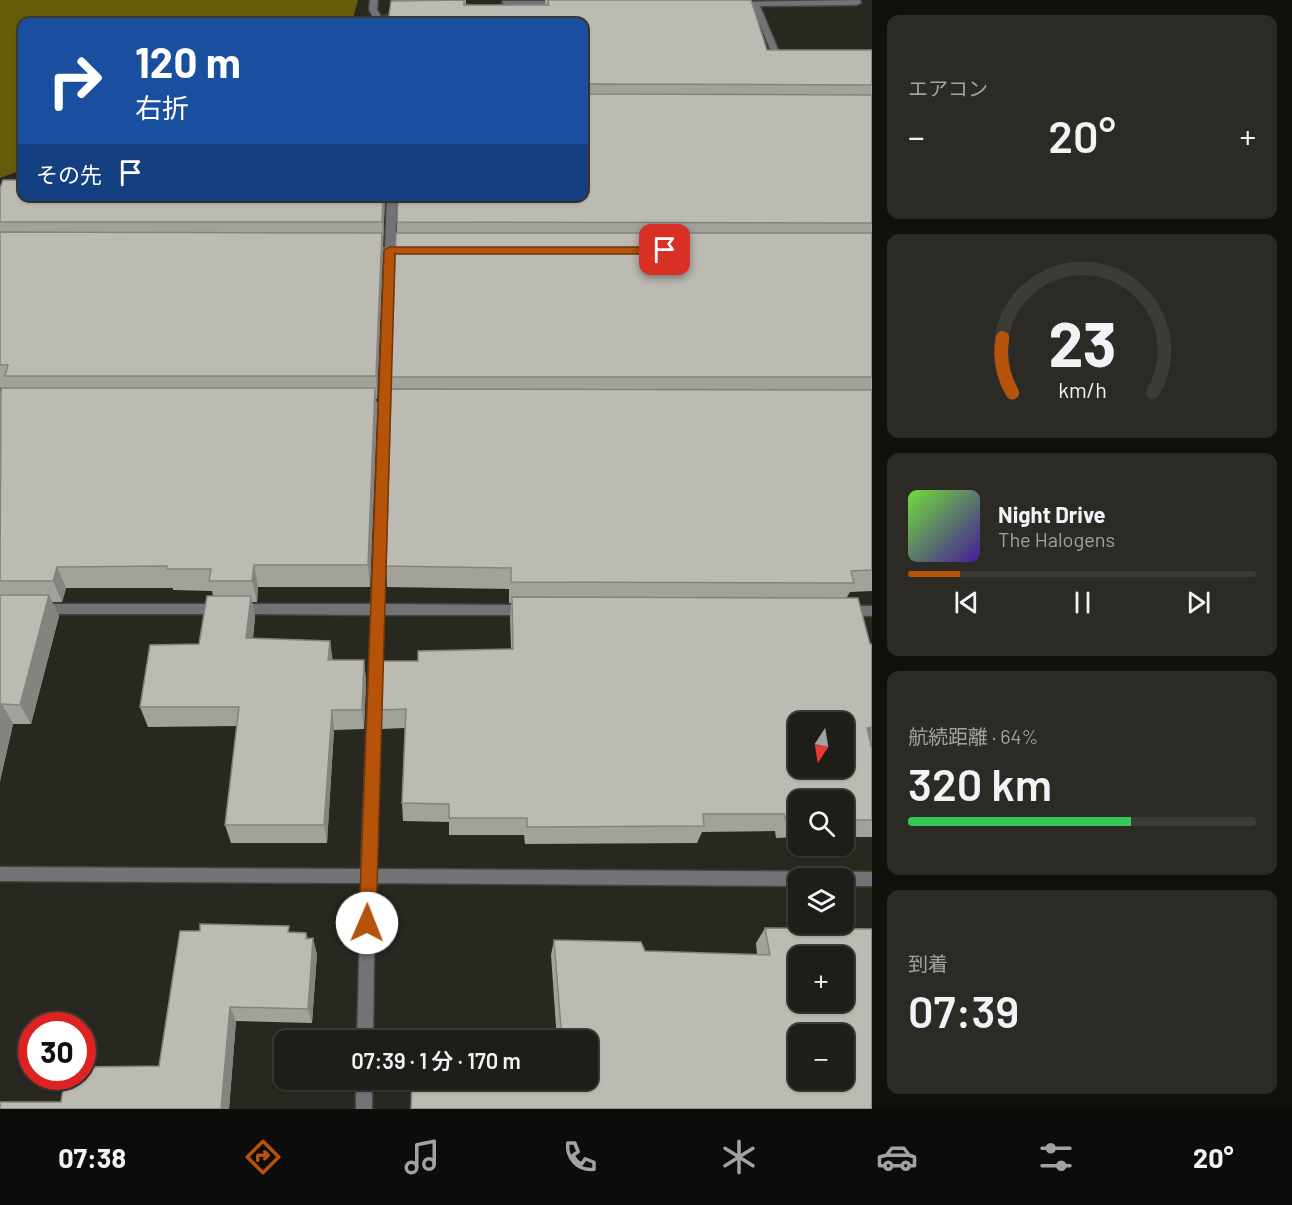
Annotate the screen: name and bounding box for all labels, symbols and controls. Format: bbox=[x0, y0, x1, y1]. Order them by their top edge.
text: 120 m bbox=[135, 36, 241, 86]
icon: right bbox=[36, 42, 114, 120]
text: エアコン bbox=[908, 76, 988, 100]
text: 右折 bbox=[135, 91, 189, 123]
text: 20° bbox=[1048, 108, 1116, 162]
text: − bbox=[908, 116, 925, 156]
text: + bbox=[1240, 116, 1256, 156]
icon: arrive bbox=[114, 156, 147, 189]
text: その先 bbox=[36, 161, 102, 187]
pin bbox=[639, 224, 690, 275]
icon: arrive bbox=[648, 233, 681, 266]
text: 23 bbox=[1048, 305, 1116, 379]
text: km/h bbox=[1058, 377, 1106, 402]
text: Night Drive bbox=[998, 501, 1106, 527]
text: The Halogens bbox=[998, 527, 1115, 551]
icon: previous bbox=[950, 586, 983, 619]
icon: pause bbox=[1066, 586, 1099, 619]
icon: next bbox=[1182, 586, 1215, 619]
north arrow bbox=[788, 712, 854, 778]
map controls bbox=[788, 712, 854, 1090]
text: 航続距離 · 64% bbox=[908, 724, 1038, 748]
text: 320 km bbox=[908, 756, 1052, 810]
button: search bbox=[788, 790, 854, 856]
button: layers bbox=[788, 868, 854, 934]
position arrow bbox=[335, 891, 399, 955]
button: + bbox=[788, 946, 854, 1012]
text: 到着 bbox=[908, 951, 948, 975]
text: 07:39 bbox=[908, 983, 1019, 1037]
speed limit sign: 30 bbox=[18, 1012, 96, 1090]
button: − bbox=[788, 1024, 854, 1090]
text: 07:39 · 1 分 · 170 m bbox=[351, 1047, 521, 1073]
icon: directions bbox=[242, 1136, 284, 1178]
icon: music bbox=[401, 1136, 443, 1178]
icon: phone bbox=[559, 1136, 601, 1178]
icon: climate bbox=[718, 1136, 760, 1178]
icon: car bbox=[876, 1136, 918, 1178]
icon: filters bbox=[1035, 1136, 1077, 1178]
text: 07:38 bbox=[58, 1141, 126, 1173]
text: 20° bbox=[1193, 1141, 1234, 1173]

